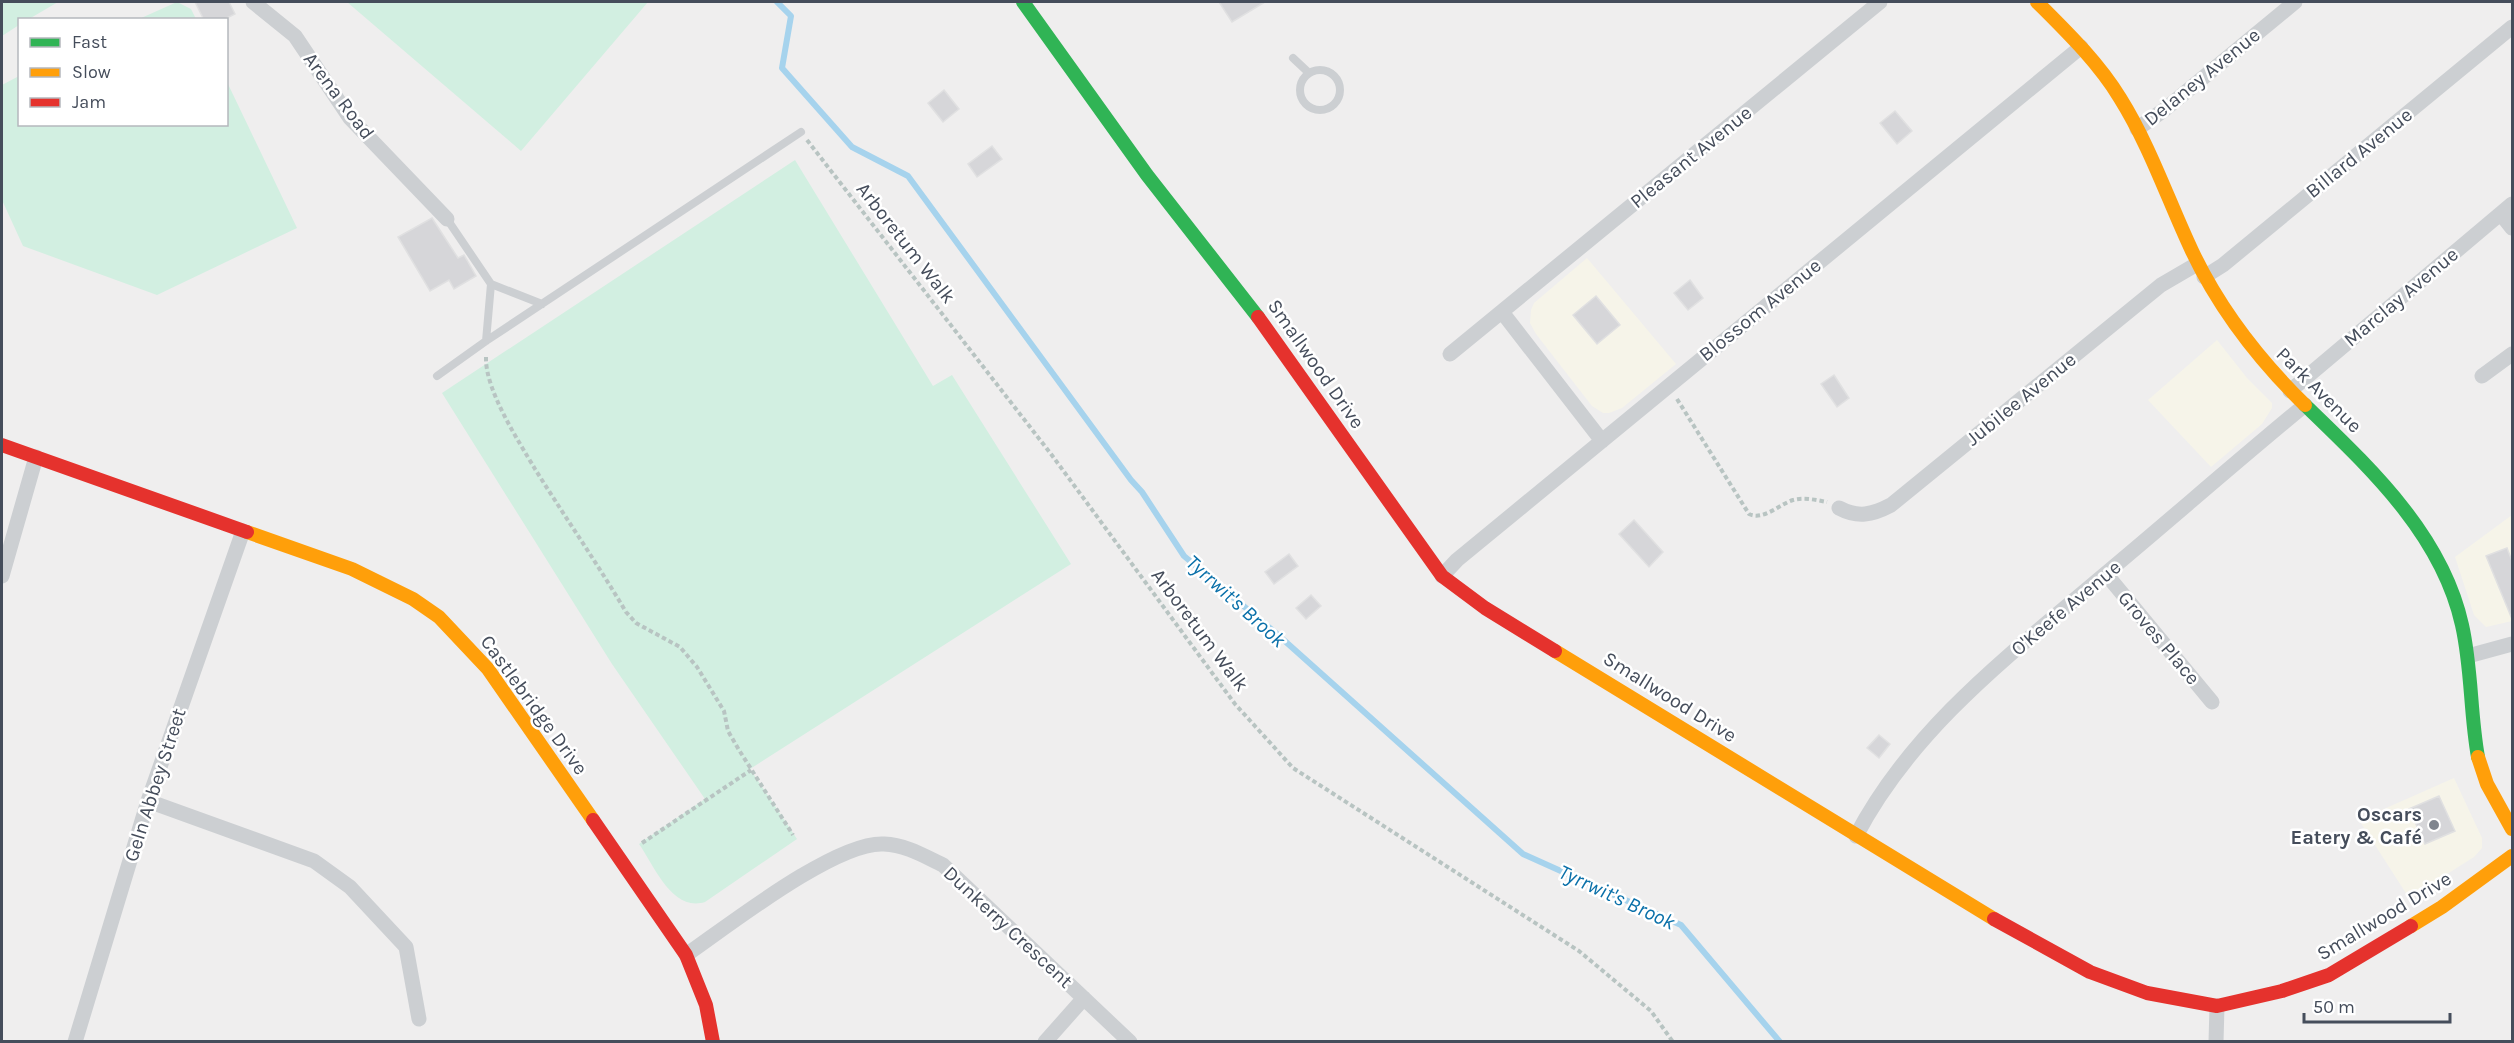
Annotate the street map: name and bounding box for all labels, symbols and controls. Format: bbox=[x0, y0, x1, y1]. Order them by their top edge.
legend bbox=[18, 18, 228, 126]
street label: Delaney Avenue bbox=[2139, 23, 2265, 131]
text: Fast bbox=[72, 31, 107, 53]
street label: Arena Road bbox=[299, 48, 379, 144]
text: Slow bbox=[72, 61, 111, 83]
text: Jam bbox=[72, 91, 106, 113]
street label: Pleasant Avenue bbox=[1626, 101, 1756, 213]
street label: Billard Avenue bbox=[2301, 103, 2417, 203]
street label: Arboretum Walk bbox=[852, 178, 960, 308]
street label: Marclay Avenue bbox=[2339, 243, 2463, 351]
street label: Blossom Avenue bbox=[1694, 254, 1826, 366]
street label: Smallwood Drive bbox=[1263, 295, 1369, 433]
street label: Park Avenue bbox=[2272, 343, 2366, 437]
street label: Jubilee Avenue bbox=[1961, 348, 2081, 450]
water label: Tyrrwit's Brook bbox=[1181, 550, 1291, 652]
street label: O'Keefe Avenue bbox=[2007, 555, 2125, 661]
street label: Arboretum Walk bbox=[1147, 564, 1253, 696]
street label: Groves Place bbox=[2113, 587, 2205, 689]
street label: Castlebridge Drive bbox=[476, 631, 592, 779]
street label: Smallwood Drive bbox=[1599, 647, 1741, 747]
street label: Geln Abbey Street bbox=[119, 705, 191, 865]
place label: Oscars Eatery & Café bbox=[2290, 803, 2422, 849]
marker: Oscars Eatery & Café bbox=[2427, 818, 2441, 832]
water label: Tyrrwit's Brook bbox=[1555, 860, 1679, 935]
street label: Dunkerry Crescent bbox=[939, 861, 1078, 993]
street label: Smallwood Drive bbox=[2313, 867, 2455, 965]
scale bar bbox=[2304, 986, 2450, 1024]
text: 50 m bbox=[2313, 996, 2355, 1018]

